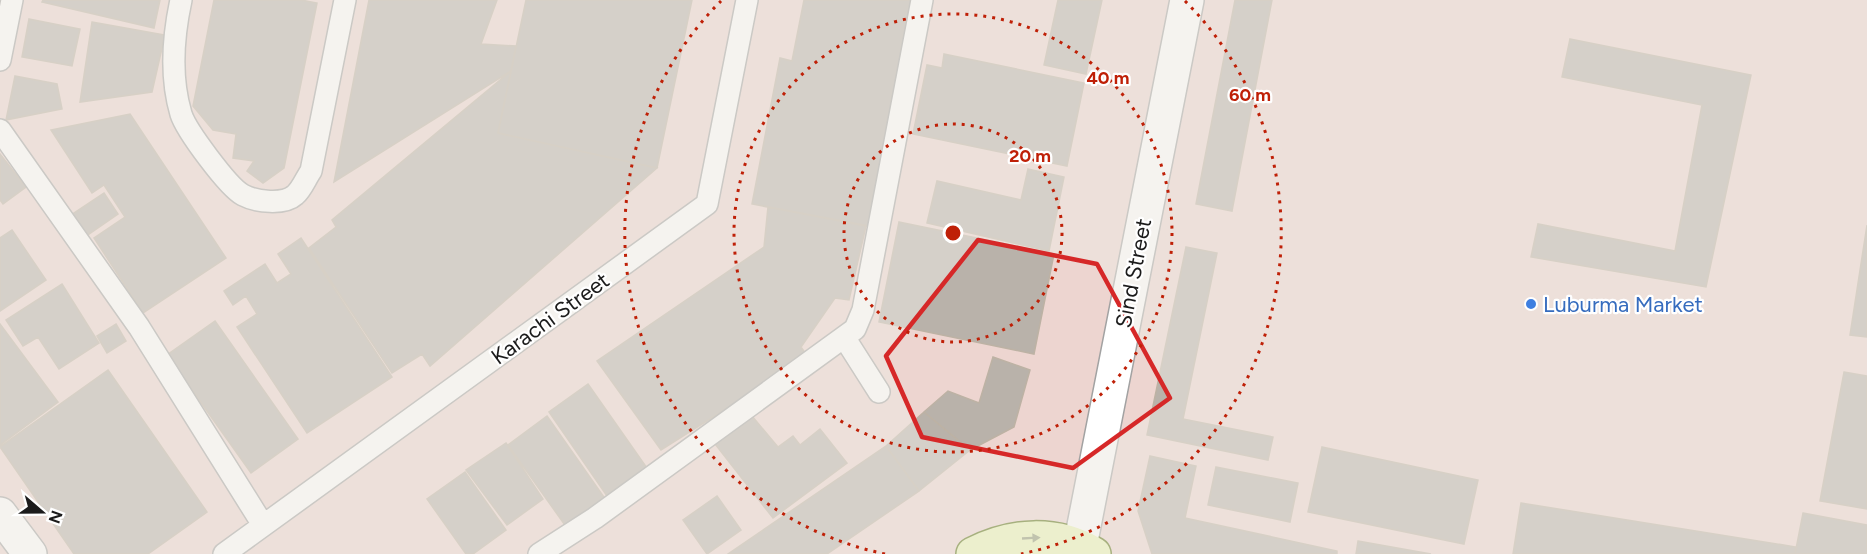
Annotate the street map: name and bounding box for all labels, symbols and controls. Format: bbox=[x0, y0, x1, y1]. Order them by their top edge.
text: 40 m bbox=[1086, 67, 1130, 89]
text: 60 m bbox=[1229, 84, 1271, 106]
text: 20 m bbox=[1009, 145, 1051, 167]
street label: Sind Street bbox=[1110, 216, 1157, 330]
centre of rings bbox=[943, 223, 963, 243]
street label: Karachi Street bbox=[486, 267, 615, 370]
place label: Luburma Market bbox=[1543, 291, 1703, 318]
marker: Luburma Market bbox=[1524, 297, 1538, 311]
north arrow bbox=[12, 482, 72, 542]
text: N bbox=[45, 508, 67, 526]
one-way arrow bbox=[1021, 533, 1040, 542]

